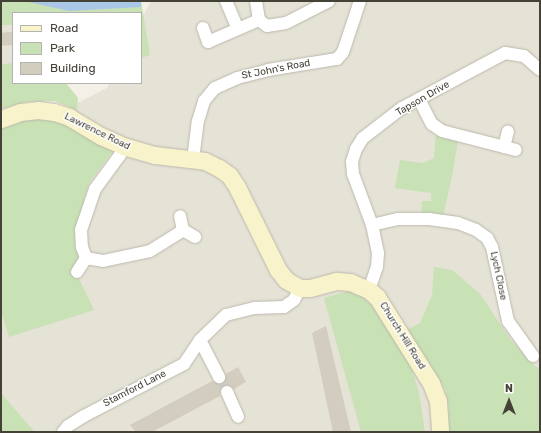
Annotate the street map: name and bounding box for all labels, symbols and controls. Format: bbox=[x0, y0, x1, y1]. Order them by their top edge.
legend bbox=[12, 12, 142, 84]
text: Road bbox=[50, 21, 78, 35]
text: Park bbox=[50, 41, 75, 55]
street label: St John's Road bbox=[241, 57, 311, 83]
text: Building bbox=[50, 61, 96, 75]
street label: Tapson Drive bbox=[394, 79, 452, 119]
street label: Lawrence Road bbox=[62, 111, 132, 153]
street label: Lych Close bbox=[487, 250, 509, 302]
street label: Church Hill Road bbox=[376, 300, 428, 372]
street label: Stamford Lane bbox=[102, 368, 168, 410]
north arrow bbox=[489, 381, 529, 421]
text: N bbox=[505, 382, 513, 395]

